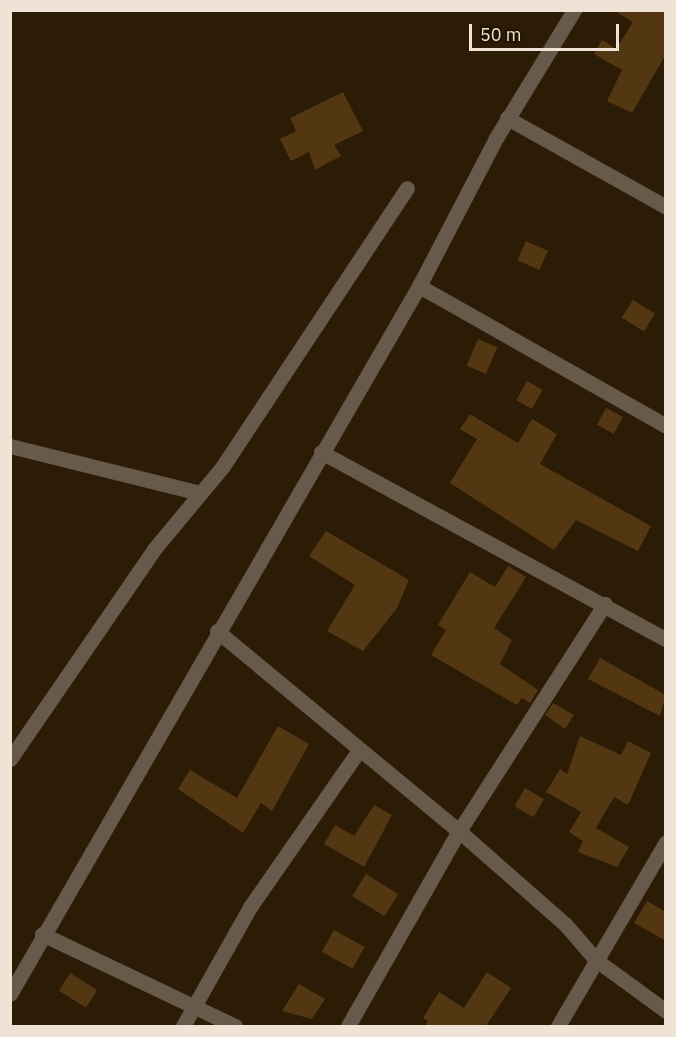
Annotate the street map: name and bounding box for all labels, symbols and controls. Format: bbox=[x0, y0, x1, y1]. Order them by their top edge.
scale bar bbox=[472, 12, 622, 50]
text: 50 m bbox=[480, 23, 522, 46]

